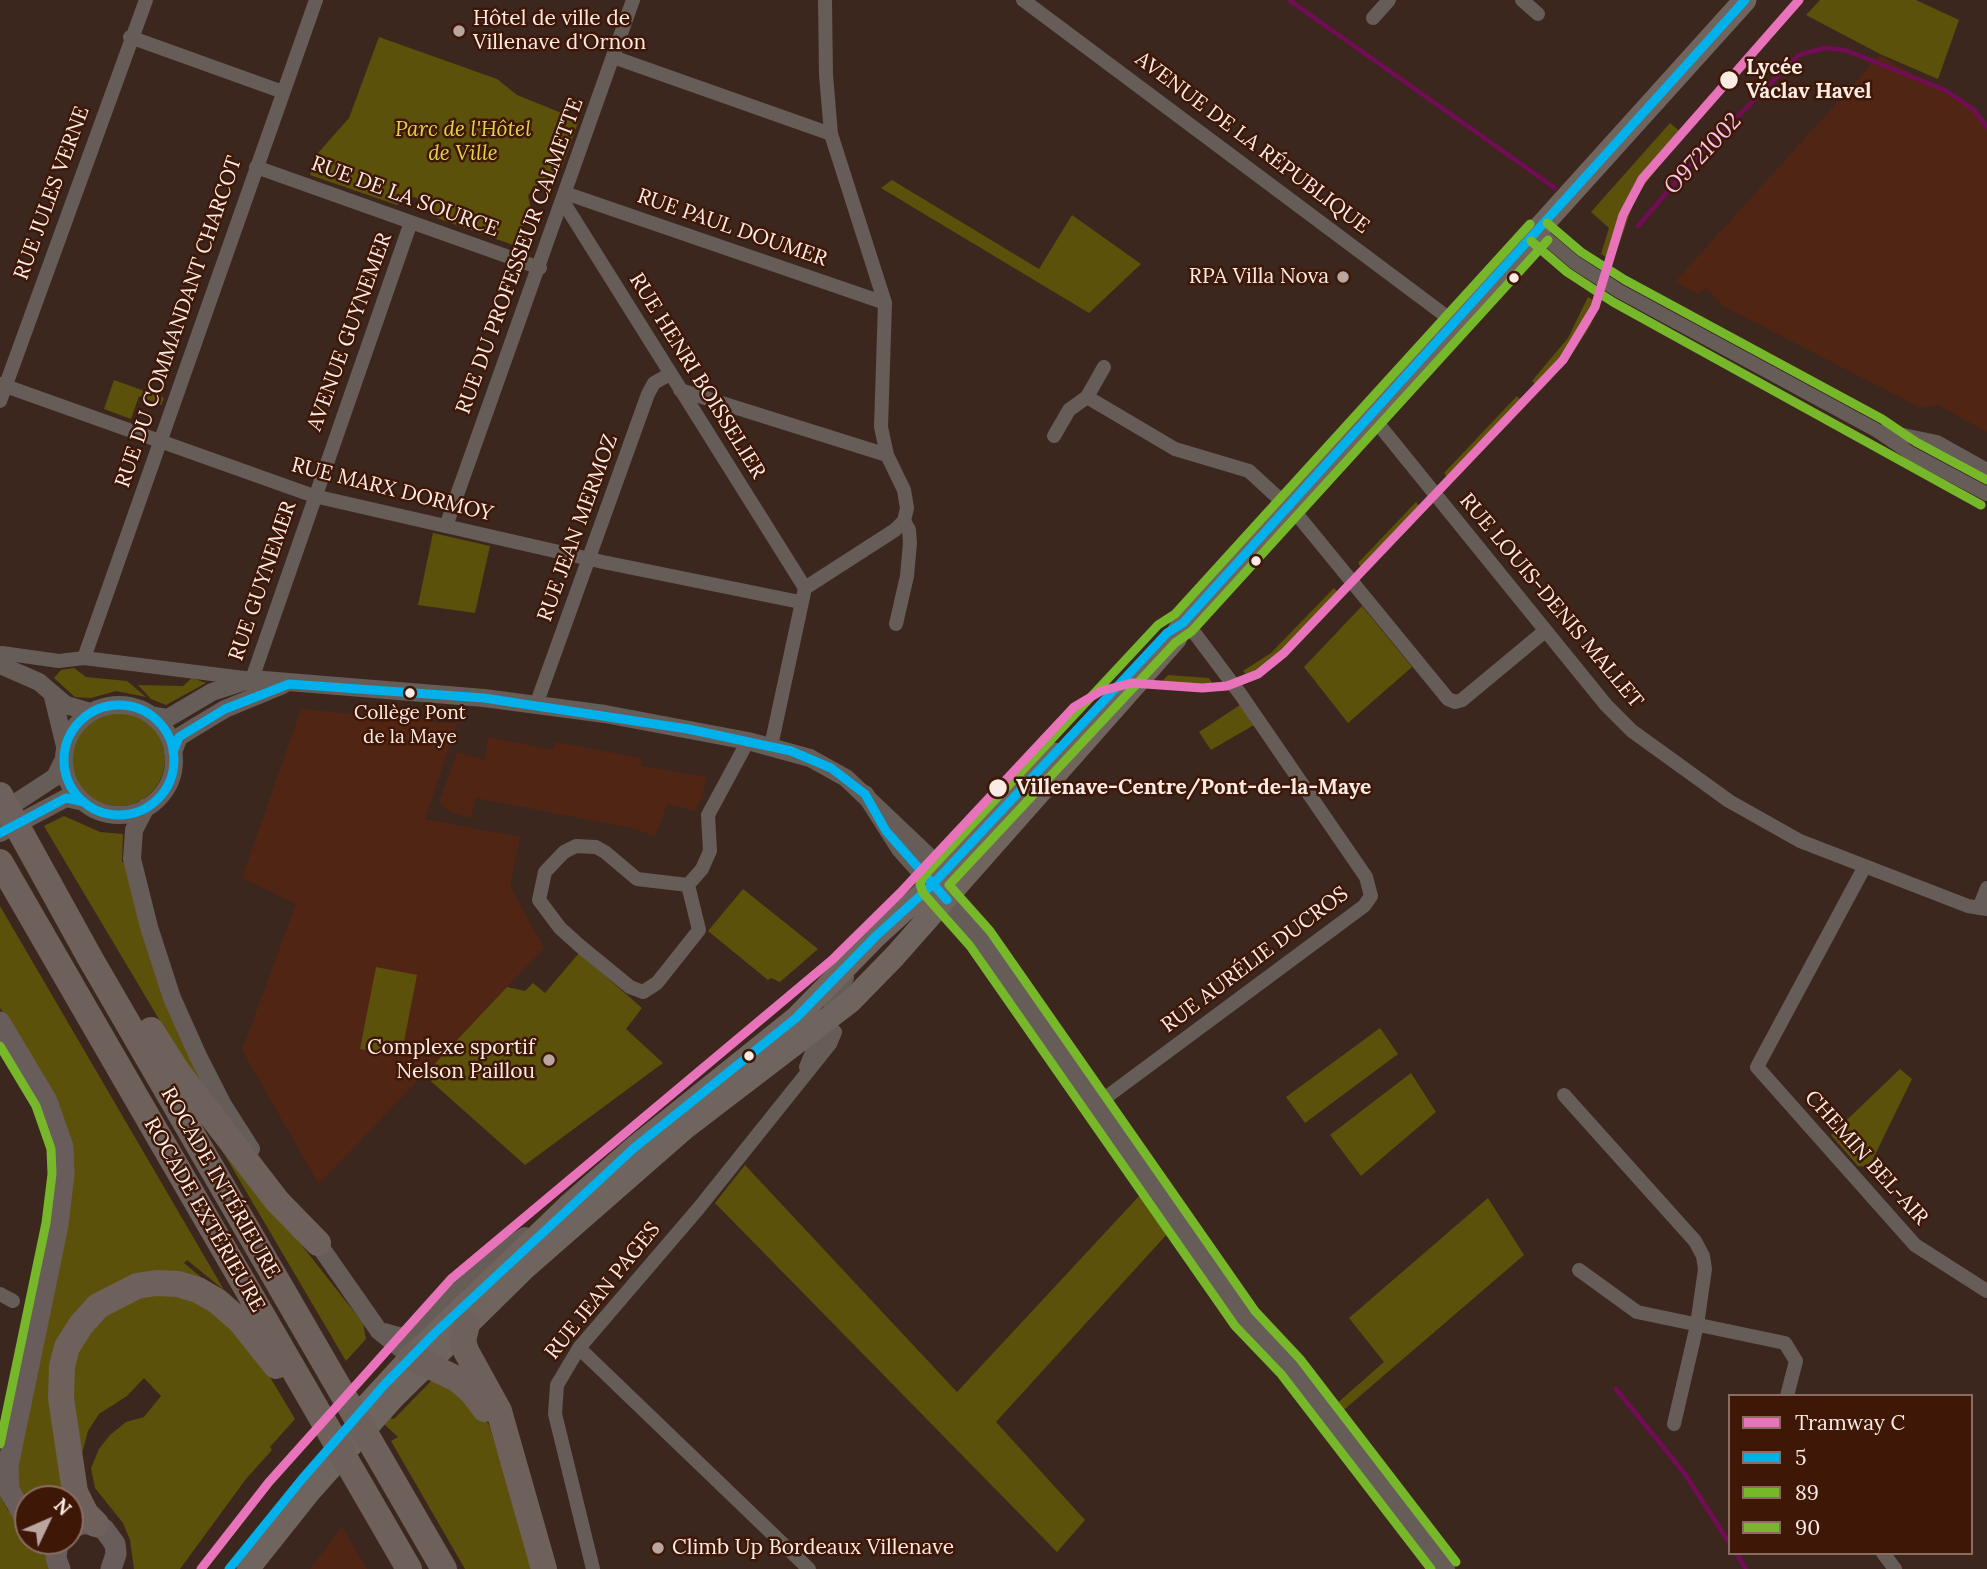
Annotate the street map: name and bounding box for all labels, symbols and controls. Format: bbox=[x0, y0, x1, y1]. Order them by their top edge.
place label: Hôtel de ville de Villenave d'Ornon bbox=[473, 6, 646, 56]
marker: Hôtel de ville de Villenave d'Ornon bbox=[451, 23, 467, 39]
street label: AVENUE DE LA RÉPUBLIQUE bbox=[1130, 47, 1374, 239]
place label: Lycée Václav Havel bbox=[1746, 55, 1872, 105]
marker: Lycée Václav Havel bbox=[1718, 69, 1740, 91]
street label: RUE DU PROFESSEUR CALMETTE bbox=[451, 94, 589, 418]
street label: RUE JULES VERNE bbox=[9, 103, 95, 283]
water label: O9721002 bbox=[1658, 108, 1748, 200]
park label: Parc de l'Hôtel de Ville bbox=[395, 117, 531, 167]
street label: RUE DE LA SOURCE bbox=[308, 151, 502, 243]
street label: RUE DU COMMANDANT CHARCOT bbox=[110, 153, 248, 491]
street label: RUE PAUL DOUMER bbox=[634, 184, 830, 272]
street label: AVENUE GUYNEMER bbox=[302, 229, 398, 435]
place label: RPA Villa Nova bbox=[1189, 264, 1329, 290]
street label: RUE HENRI BOISSELIER bbox=[623, 269, 771, 483]
marker: RPA Villa Nova bbox=[1335, 269, 1351, 285]
unlabelled marker bbox=[1507, 271, 1521, 285]
street label: RUE JEAN MERMOZ bbox=[532, 431, 624, 625]
street label: RUE MARX DORMOY bbox=[289, 453, 495, 527]
street label: RUE LOUIS-DENIS MALLET bbox=[1454, 489, 1648, 713]
street label: RUE GUYNEMER bbox=[224, 498, 302, 664]
unlabelled marker bbox=[1249, 554, 1263, 568]
marker: Collège Pont de la Maye bbox=[403, 686, 417, 700]
place label: Collège Pont de la Maye bbox=[354, 703, 466, 747]
place label: Villenave-Centre/Pont-de-la-Maye bbox=[1016, 775, 1371, 801]
marker: Villenave-Centre/Pont-de-la-Maye bbox=[987, 777, 1009, 799]
street label: RUE AURÉLIE DUCROS bbox=[1157, 881, 1353, 1039]
place label: Complexe sportif Nelson Paillou bbox=[367, 1035, 535, 1085]
unlabelled marker bbox=[742, 1049, 756, 1063]
marker: Complexe sportif Nelson Paillou bbox=[541, 1052, 557, 1068]
street label: ROCADE INTÉRIEURE bbox=[155, 1083, 285, 1283]
street label: CHEMIN BEL-AIR bbox=[1799, 1086, 1933, 1230]
street label: ROCADE EXTÉRIEURE bbox=[138, 1113, 270, 1317]
street label: RUE JEAN PAGES bbox=[540, 1217, 666, 1365]
legend bbox=[1728, 1394, 1973, 1555]
text: Tramway C bbox=[1795, 1409, 1905, 1436]
text: 5 bbox=[1795, 1444, 1806, 1471]
text: 89 bbox=[1795, 1479, 1819, 1506]
north arrow bbox=[14, 1485, 84, 1555]
text: N bbox=[49, 1493, 76, 1520]
text: 90 bbox=[1795, 1514, 1820, 1541]
place label: Climb Up Bordeaux Villenave bbox=[672, 1535, 954, 1561]
marker: Climb Up Bordeaux Villenave bbox=[650, 1540, 666, 1556]

